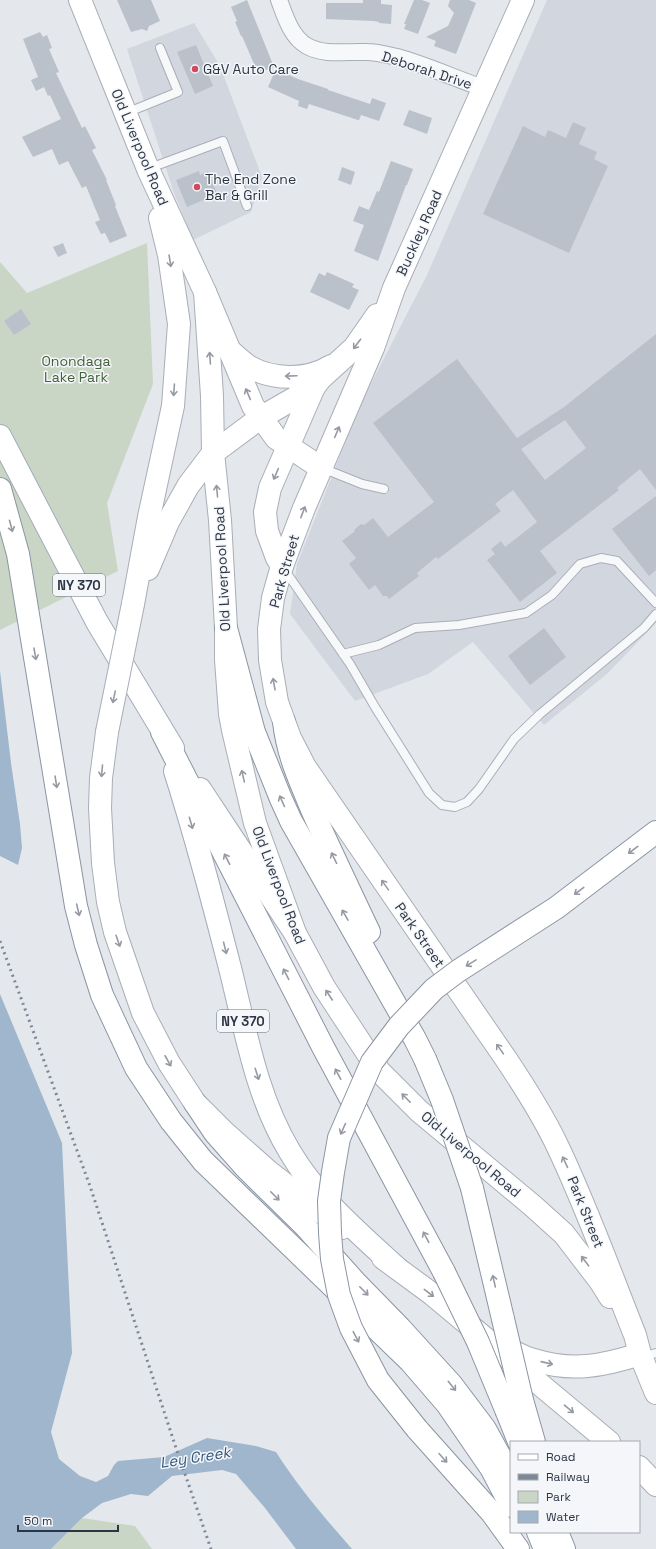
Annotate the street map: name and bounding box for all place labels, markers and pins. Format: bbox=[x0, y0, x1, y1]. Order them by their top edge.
place label: G&V Auto Care bbox=[203, 60, 299, 78]
marker: G&V Auto Care bbox=[190, 64, 200, 74]
place label: The End Zone Bar & Grill bbox=[205, 170, 296, 204]
marker: The End Zone Bar & Grill bbox=[192, 182, 202, 192]

